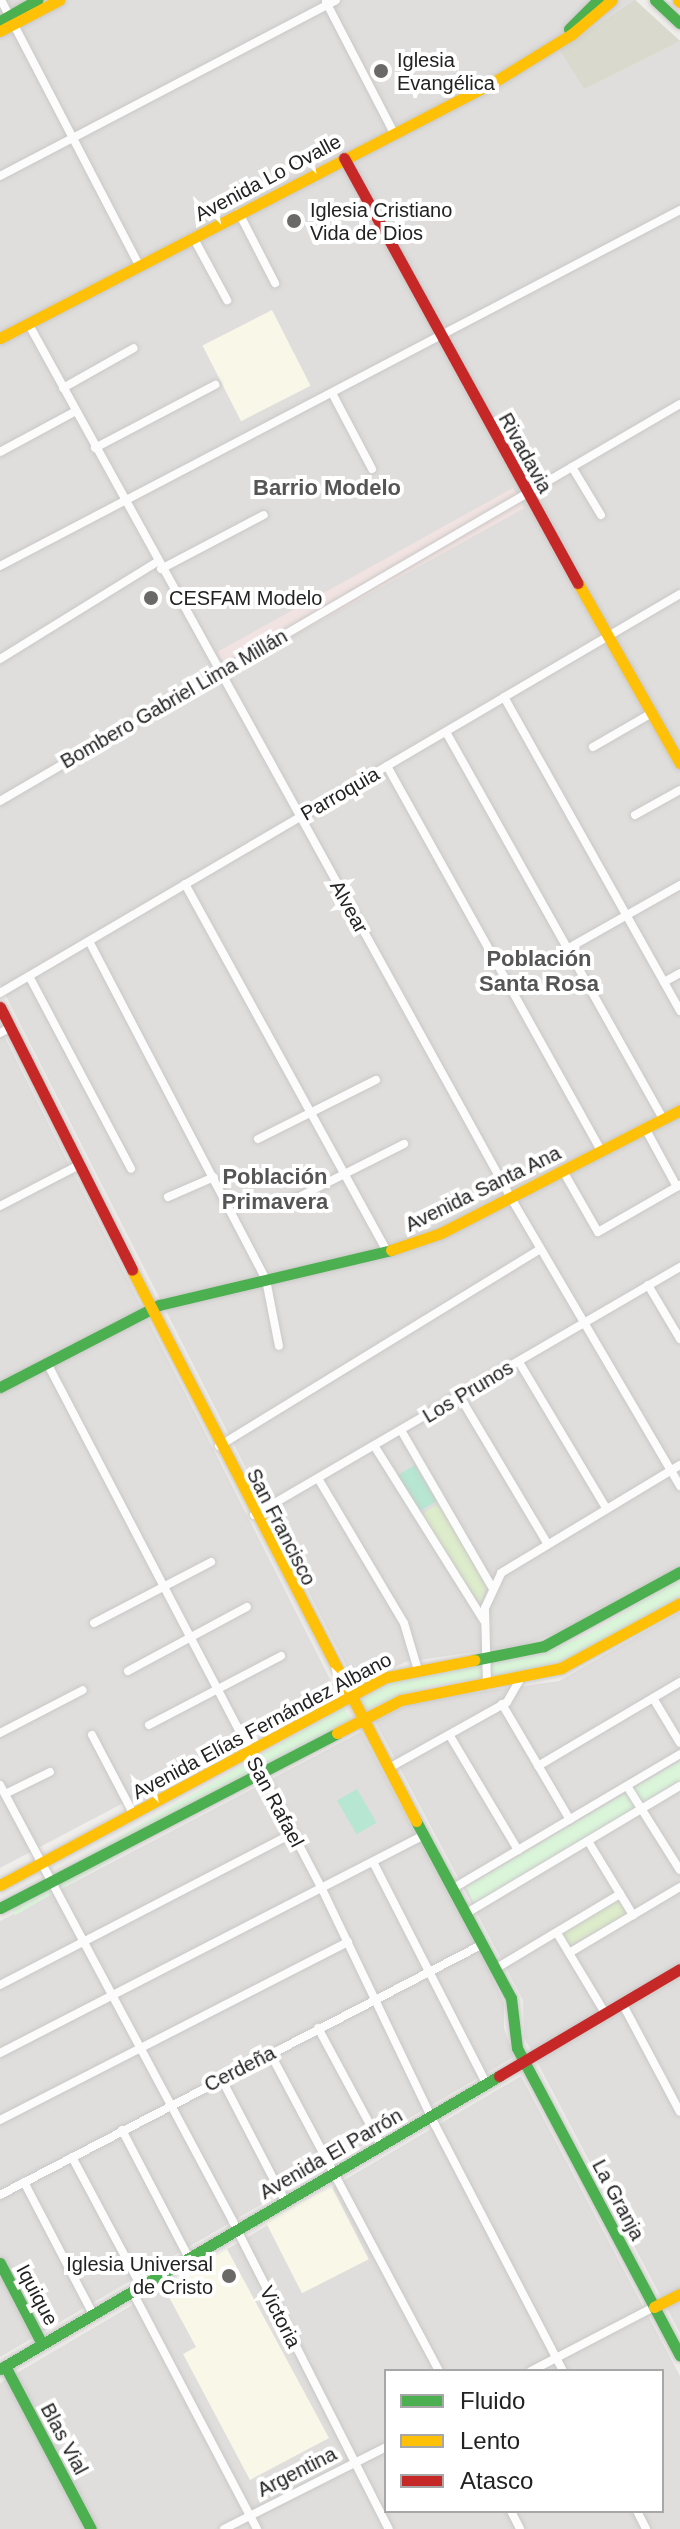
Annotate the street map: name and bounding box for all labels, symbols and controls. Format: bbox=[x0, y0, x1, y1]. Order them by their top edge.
place label: Iglesia Evangélica bbox=[397, 48, 495, 95]
marker: Iglesia Evangélica bbox=[372, 62, 390, 80]
street label: Avenida Lo Ovalle bbox=[191, 129, 345, 227]
place label: Iglesia Cristiano Vida de Dios bbox=[310, 198, 452, 245]
marker: Iglesia Cristiano Vida de Dios bbox=[285, 212, 303, 230]
street label: Rivadavia bbox=[493, 409, 557, 497]
district label: Barrio Modelo bbox=[253, 475, 401, 501]
place label: CESFAM Modelo bbox=[169, 586, 322, 610]
marker: CESFAM Modelo bbox=[140, 587, 162, 609]
street label: Bombero Gabriel Lima Millán bbox=[56, 624, 292, 774]
street label: Parroquia bbox=[296, 762, 384, 826]
street label: Alvear bbox=[325, 876, 373, 938]
district label: Población Santa Rosa bbox=[479, 945, 599, 996]
street label: Avenida Santa Ana bbox=[401, 1141, 565, 1237]
district label: Población Primavera bbox=[222, 1163, 328, 1214]
street label: Los Prunos bbox=[418, 1356, 518, 1428]
street label: San Francisco bbox=[241, 1465, 321, 1589]
street label: Avenida Elías Fernández Albano bbox=[128, 1647, 396, 1805]
street label: San Rafael bbox=[241, 1753, 309, 1851]
street label: Cerdeña bbox=[200, 2041, 280, 2097]
street label: Avenida El Parrón bbox=[255, 2103, 407, 2205]
street label: La Granja bbox=[587, 2156, 649, 2244]
place label: Iglesia Universal de Cristo bbox=[66, 2252, 213, 2299]
street label: Iquique bbox=[11, 2260, 63, 2330]
marker: Iglesia Universal de Cristo bbox=[220, 2267, 238, 2285]
street label: Victoria bbox=[254, 2282, 306, 2352]
legend bbox=[384, 2369, 664, 2513]
text: Fluido bbox=[460, 2387, 525, 2414]
street label: Blas Vial bbox=[35, 2399, 93, 2479]
text: Lento bbox=[460, 2427, 520, 2454]
street label: Argentina bbox=[253, 2442, 341, 2502]
text: Atasco bbox=[460, 2467, 533, 2494]

